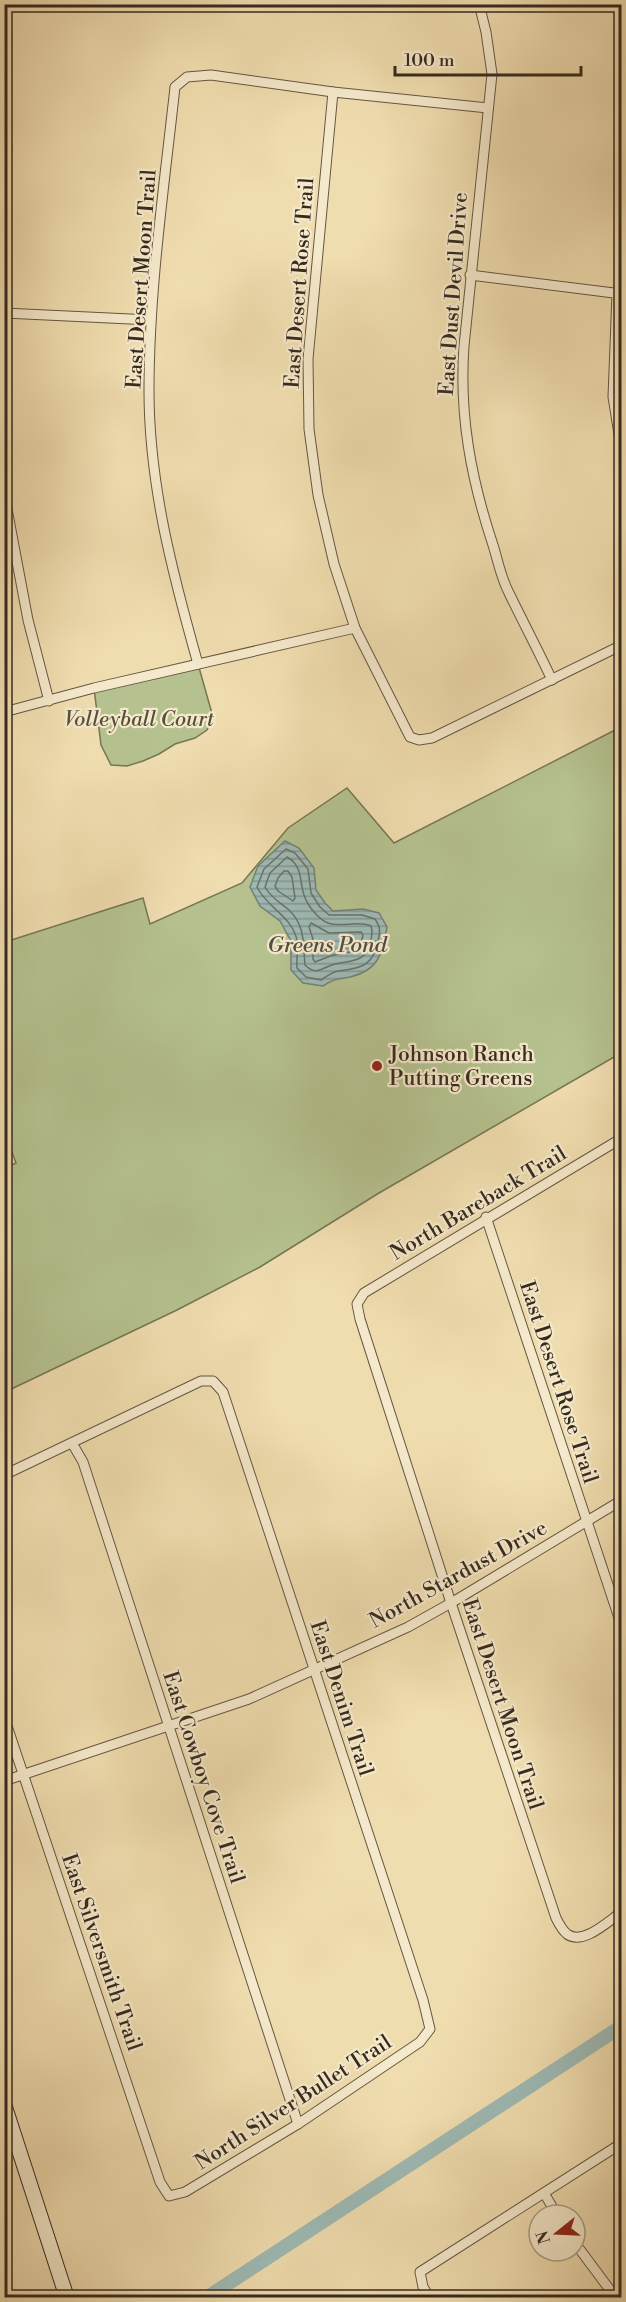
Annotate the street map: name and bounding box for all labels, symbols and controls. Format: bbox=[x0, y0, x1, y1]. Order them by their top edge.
scale bar bbox=[395, 39, 581, 77]
text: 100 m bbox=[404, 49, 455, 72]
street label: East Desert Moon Trail bbox=[121, 168, 163, 390]
street label: East Desert Rose Trail bbox=[280, 177, 320, 389]
street label: East Dust Devil Drive bbox=[434, 191, 474, 397]
park label: Volleyball Court bbox=[64, 707, 215, 733]
water label: Greens Pond bbox=[267, 932, 388, 959]
place label: Johnson Ranch Putting Greens bbox=[388, 1042, 534, 1092]
marker: Johnson Ranch Putting Greens bbox=[370, 1059, 384, 1073]
street label: North Bareback Trail bbox=[386, 1141, 572, 1267]
street label: East Desert Rose Trail bbox=[513, 1278, 603, 1487]
street label: North Stardust Drive bbox=[365, 1515, 552, 1635]
street label: East Desert Moon Trail bbox=[456, 1596, 548, 1813]
street label: East Denim Trail bbox=[304, 1617, 378, 1779]
street label: East Cowboy Cove Trail bbox=[156, 1668, 250, 1887]
street label: East Silversmith Trail bbox=[55, 1850, 147, 2054]
street label: North Silver Bullet Trail bbox=[190, 2030, 397, 2176]
north arrow bbox=[527, 2203, 587, 2263]
text: N bbox=[532, 2228, 555, 2246]

